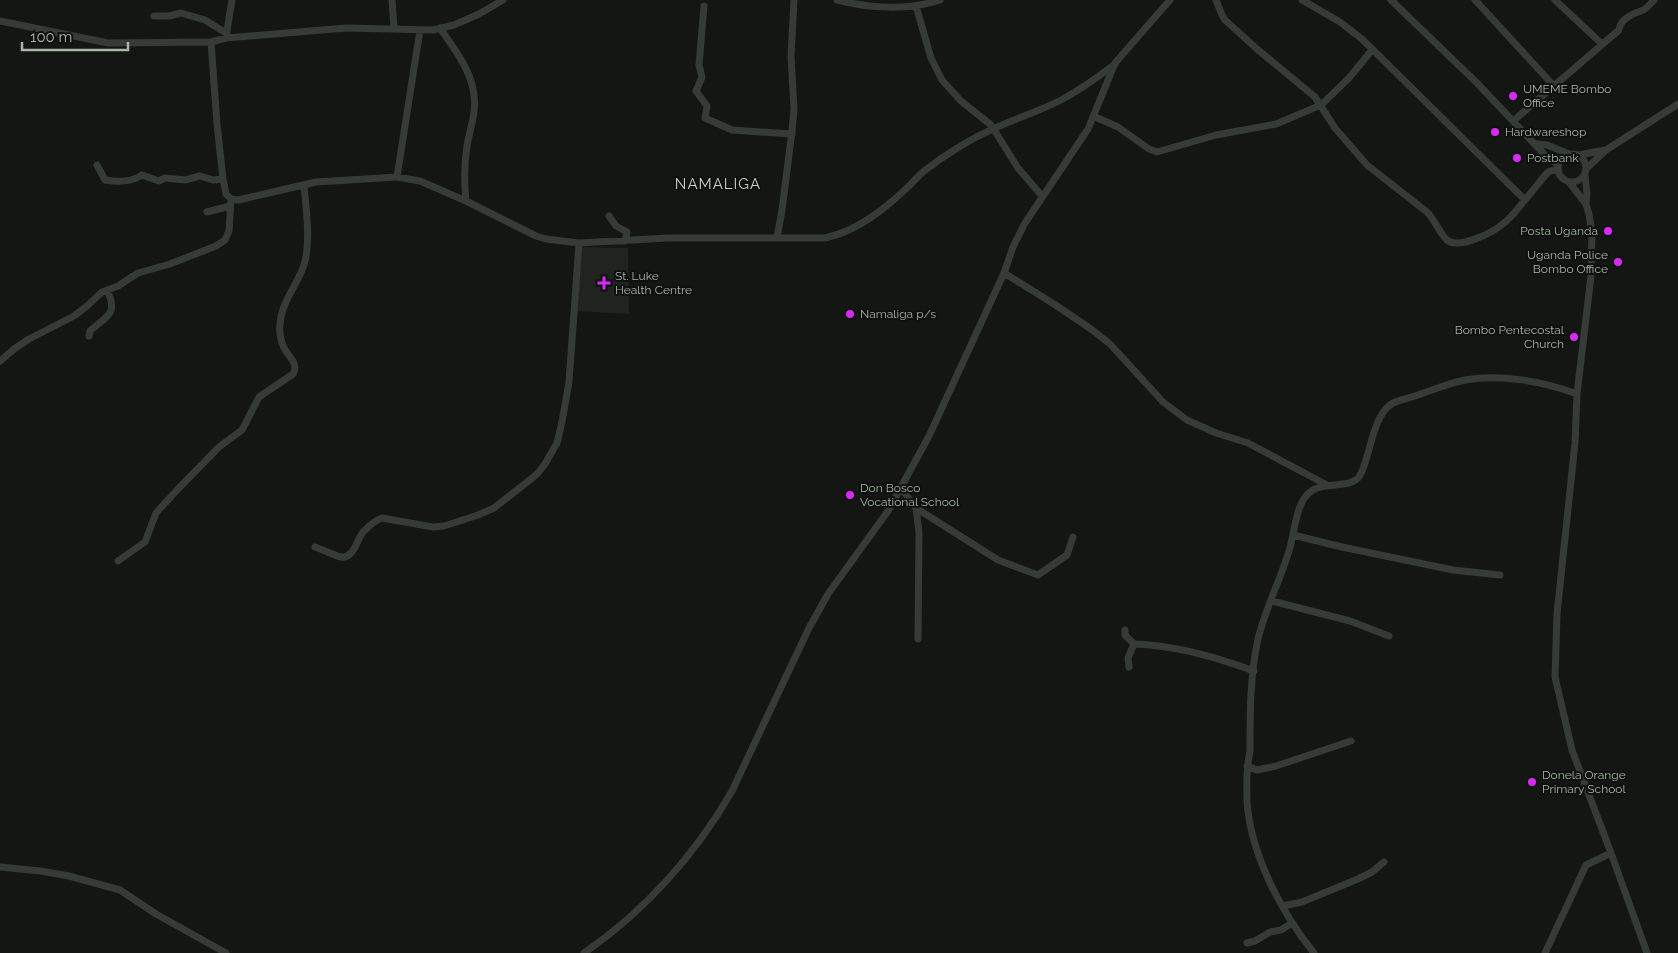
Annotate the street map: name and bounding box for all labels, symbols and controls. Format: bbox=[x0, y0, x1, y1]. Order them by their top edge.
scale bar bbox=[22, 20, 129, 52]
text: 100 m bbox=[30, 28, 72, 46]
place label: UMEME Bombo Office bbox=[1523, 82, 1612, 110]
marker: UMEME Bombo Office bbox=[1507, 90, 1519, 102]
place label: Hardwareshop bbox=[1505, 125, 1586, 139]
marker: Hardwareshop bbox=[1489, 126, 1501, 138]
place label: Postbank bbox=[1527, 151, 1579, 165]
marker: Postbank bbox=[1511, 152, 1523, 164]
district label: NAMALIGA bbox=[675, 175, 761, 193]
place label: Posta Uganda bbox=[1520, 224, 1598, 238]
marker: Posta Uganda bbox=[1602, 225, 1614, 237]
place label: Uganda Police Bombo Office bbox=[1527, 248, 1608, 276]
marker: Uganda Police Bombo Office bbox=[1612, 256, 1624, 268]
place label: St. Luke Health Centre bbox=[615, 269, 692, 297]
marker: St. Luke Health Centre bbox=[597, 276, 611, 290]
place label: Namaliga p/s bbox=[860, 307, 936, 321]
marker: Namaliga p/s bbox=[844, 308, 856, 320]
place label: Bombo Pentecostal Church bbox=[1455, 323, 1565, 351]
marker: Bombo Pentecostal Church bbox=[1568, 331, 1580, 343]
place label: Don Bosco Vocational School bbox=[860, 481, 960, 509]
marker: Don Bosco Vocational School bbox=[844, 489, 856, 501]
place label: Donela Orange Primary School bbox=[1542, 768, 1626, 796]
marker: Donela Orange Primary School bbox=[1526, 776, 1538, 788]

